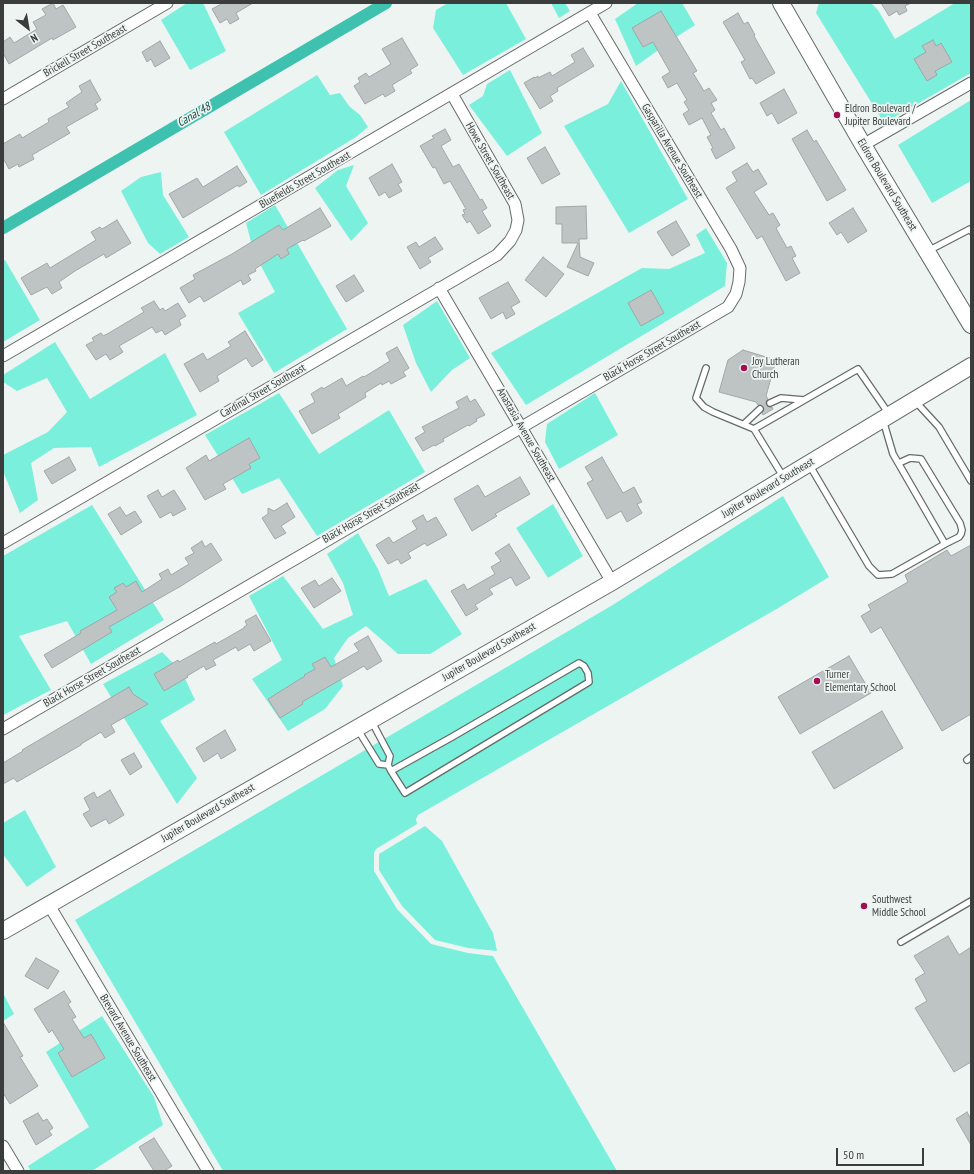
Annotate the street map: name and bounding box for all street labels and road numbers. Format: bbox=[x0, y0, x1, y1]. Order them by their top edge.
street label: Brickell Street Southeast bbox=[41, 22, 129, 80]
street label: Gasparilla Avenue Southeast bbox=[639, 101, 705, 201]
street label: Howe Street Southeast bbox=[463, 120, 517, 202]
street label: Eldron Boulevard Southeast bbox=[854, 137, 920, 233]
street label: Bluefields Street Southeast bbox=[257, 149, 353, 211]
street label: Black Horse Street Southeast bbox=[601, 318, 703, 384]
street label: Cardinal Street Southeast bbox=[218, 361, 308, 421]
street label: Anastasia Avenue Southeast bbox=[494, 386, 558, 484]
street label: Jupiter Boulevard Southeast bbox=[719, 455, 817, 521]
street label: Black Horse Street Southeast bbox=[320, 480, 422, 546]
street label: Jupiter Boulevard Southeast bbox=[440, 620, 538, 684]
street label: Black Horse Street Southeast bbox=[41, 644, 143, 710]
street label: Jupiter Boulevard Southeast bbox=[159, 781, 257, 845]
street label: Brevard Avenue Southeast bbox=[97, 992, 159, 1084]

